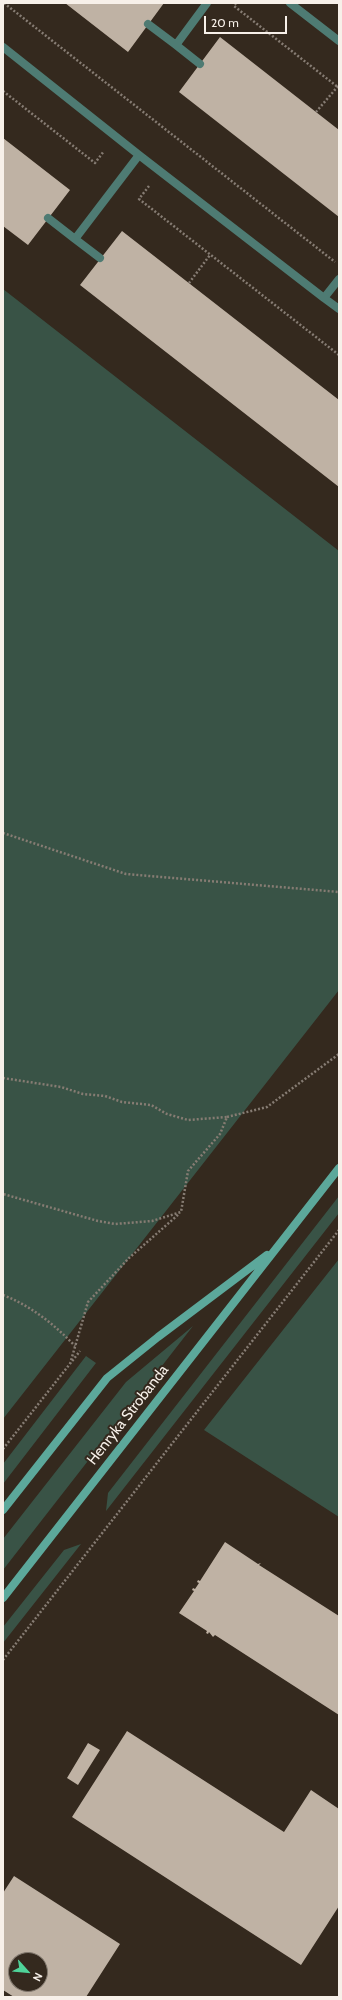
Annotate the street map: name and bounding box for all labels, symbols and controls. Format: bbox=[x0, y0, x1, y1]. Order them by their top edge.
scale bar bbox=[206, 8, 289, 34]
text: 20 m bbox=[211, 15, 239, 30]
street label: Henryka Strobanda bbox=[83, 1361, 173, 1469]
north arrow bbox=[8, 1952, 48, 1992]
text: N bbox=[30, 1970, 46, 1984]

